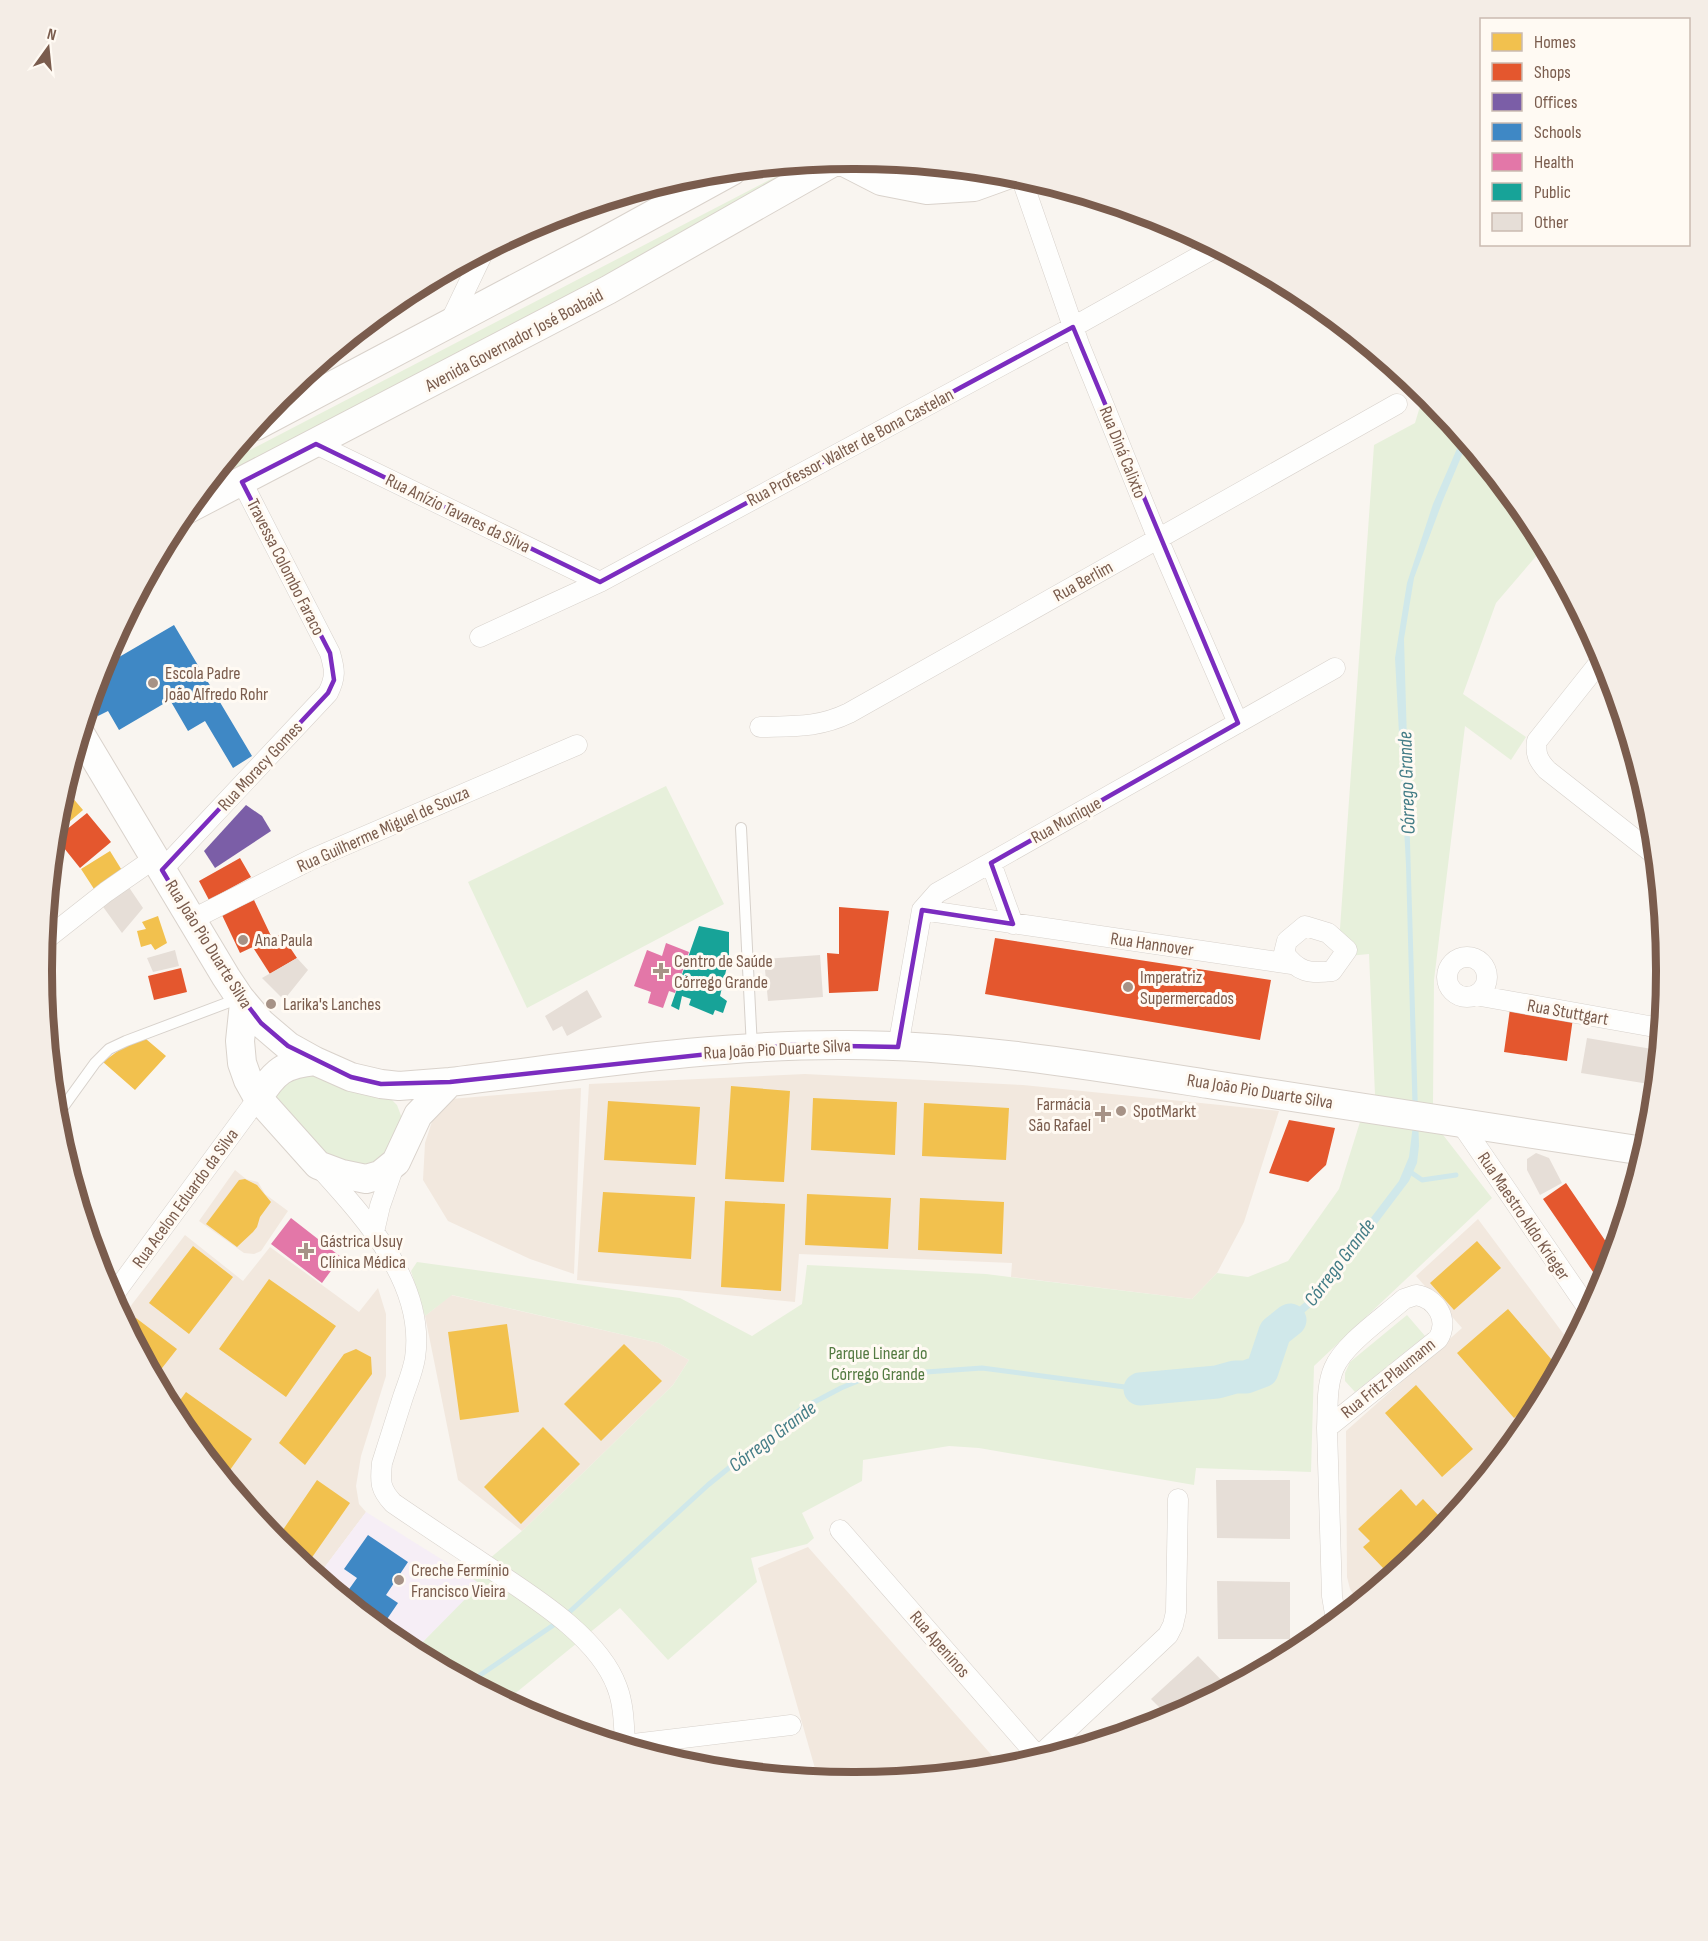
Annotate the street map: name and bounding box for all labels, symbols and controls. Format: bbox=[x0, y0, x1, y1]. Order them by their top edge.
north arrow bbox=[18, 18, 78, 78]
legend bbox=[1480, 18, 1690, 246]
text: N bbox=[45, 25, 58, 45]
text: Homes bbox=[1534, 32, 1576, 53]
text: Shops bbox=[1534, 62, 1571, 83]
text: Offices bbox=[1534, 92, 1577, 113]
text: Schools bbox=[1534, 122, 1581, 143]
text: Health bbox=[1534, 152, 1574, 173]
text: Public bbox=[1534, 182, 1571, 203]
text: Other bbox=[1534, 212, 1568, 233]
street label: Avenida Governador José Boabaid bbox=[421, 285, 607, 397]
street label: Rua Professor Walter de Bona Castelan bbox=[743, 384, 957, 511]
street label: Rua Diná Calixto bbox=[1095, 403, 1150, 501]
street label: Rua Anízio Tavares da Silva bbox=[382, 469, 534, 558]
street label: Travessa Colombo Faraco bbox=[242, 496, 329, 639]
street label: Rua Berlim bbox=[1050, 557, 1117, 606]
place label: Escola Padre João Alfredo Rohr bbox=[164, 663, 268, 705]
marker: Escola Padre João Alfredo Rohr bbox=[146, 676, 160, 690]
street label: Rua Moracy Gomes bbox=[214, 717, 307, 815]
water label: Córrego Grande bbox=[1393, 731, 1421, 835]
street label: Rua Guilherme Miguel de Souza bbox=[294, 782, 473, 877]
street label: Rua Munique bbox=[1027, 793, 1105, 848]
street label: Rua João Pio Duarte Silva bbox=[161, 876, 257, 1012]
street label: Rua Hannover bbox=[1109, 928, 1195, 961]
place label: Ana Paula bbox=[254, 930, 313, 951]
marker: Ana Paula bbox=[236, 933, 250, 947]
place label: Centro de Saúde Córrego Grande bbox=[674, 951, 773, 993]
marker: Centro de Saúde Córrego Grande bbox=[652, 962, 670, 980]
place label: Imperatriz Supermercados bbox=[1140, 967, 1234, 1009]
marker: Imperatriz Supermercados bbox=[1121, 980, 1135, 994]
place label: Larika's Lanches bbox=[283, 994, 381, 1015]
street label: Rua Stuttgart bbox=[1526, 995, 1611, 1030]
marker: Larika's Lanches bbox=[264, 997, 278, 1011]
street label: Rua João Pio Duarte Silva bbox=[703, 1035, 851, 1064]
street label: Rua João Pio Duarte Silva bbox=[1185, 1070, 1334, 1113]
place label: Farmácia São Rafael bbox=[1029, 1094, 1091, 1136]
place label: SpotMarkt bbox=[1133, 1101, 1197, 1122]
marker: SpotMarkt bbox=[1114, 1104, 1128, 1118]
marker: Farmácia São Rafael bbox=[1096, 1107, 1110, 1121]
street label: Rua Acelon Eduardo da Silva bbox=[128, 1125, 243, 1272]
street label: Rua Maestro Aldo Krieger bbox=[1473, 1148, 1574, 1284]
water label: Córrego Grande bbox=[1299, 1214, 1381, 1311]
place label: Gástrica Usuy Clínica Médica bbox=[320, 1231, 406, 1273]
marker: Gástrica Usuy Clínica Médica bbox=[297, 1242, 315, 1260]
street label: Rua Fritz Plaumann bbox=[1337, 1334, 1440, 1423]
park label: Parque Linear do Córrego Grande bbox=[828, 1343, 928, 1385]
water label: Córrego Grande bbox=[724, 1396, 821, 1477]
place label: Creche Fermínio Francisco Vieira bbox=[411, 1560, 509, 1602]
marker: Creche Fermínio Francisco Vieira bbox=[392, 1573, 406, 1587]
street label: Rua Apeninos bbox=[905, 1607, 974, 1682]

